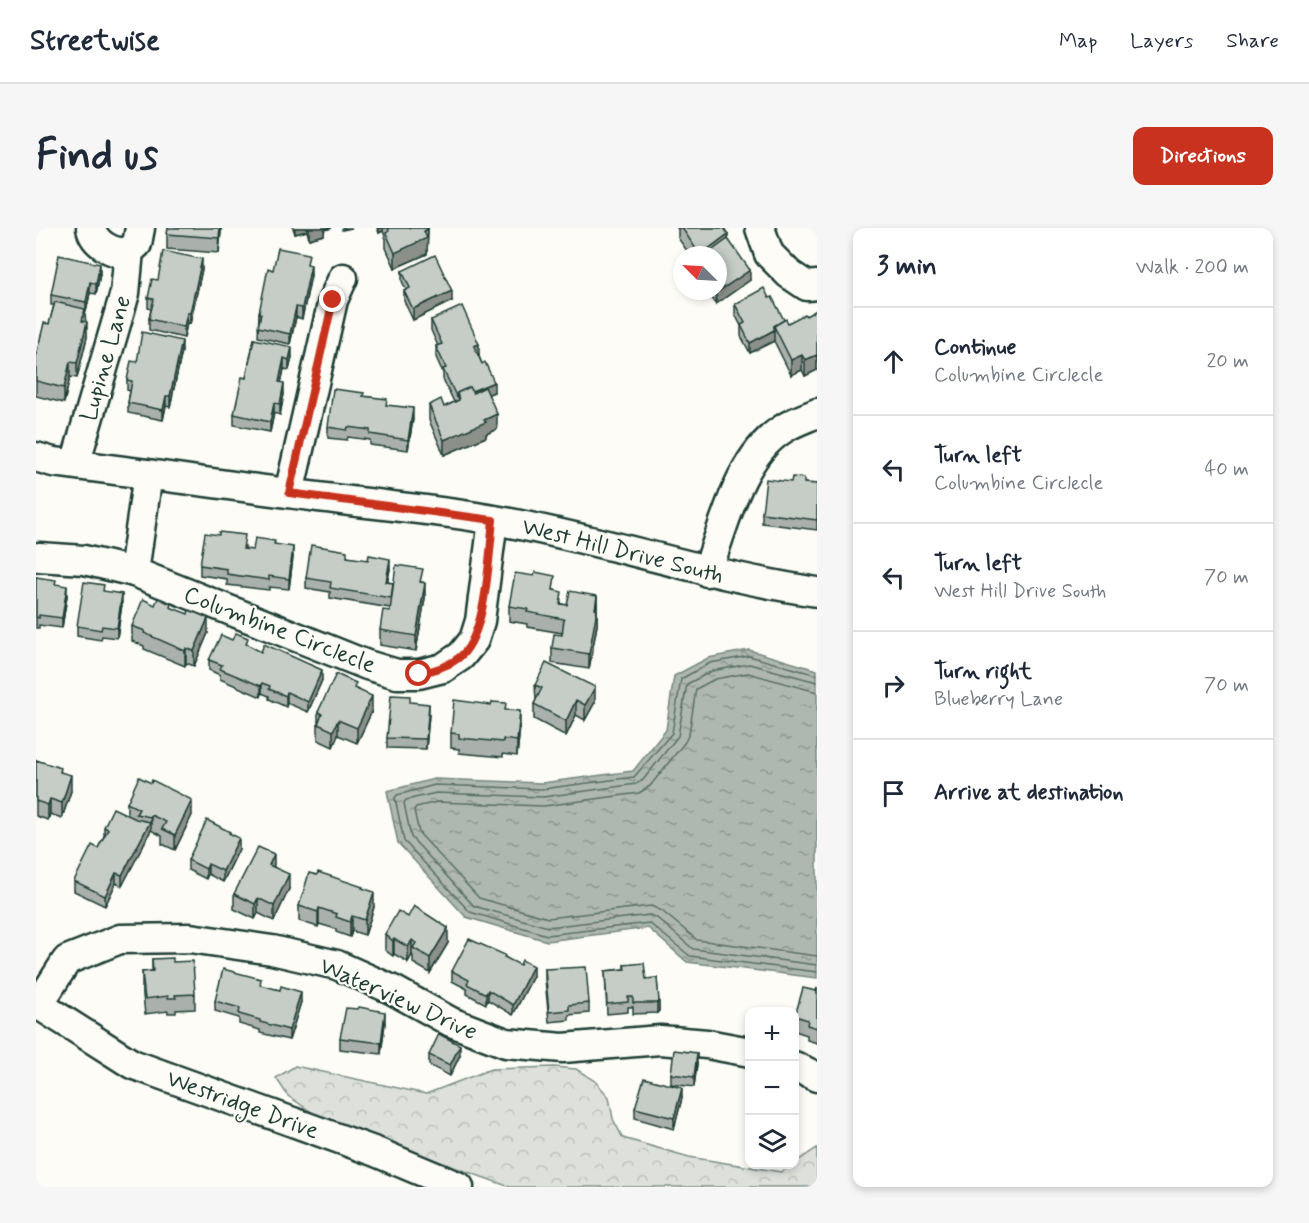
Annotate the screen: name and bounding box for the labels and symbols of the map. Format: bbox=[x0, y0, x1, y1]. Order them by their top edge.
north arrow bbox=[673, 246, 727, 300]
route end bbox=[319, 286, 345, 312]
street label: Lupine Lane bbox=[74, 292, 139, 425]
street label: West Hill Drive South bbox=[519, 511, 727, 592]
street label: Columbine Circlecle bbox=[179, 580, 380, 681]
route start bbox=[405, 660, 431, 686]
street label: Waterview Drive bbox=[315, 951, 482, 1048]
street label: Westridge Drive bbox=[162, 1064, 323, 1149]

